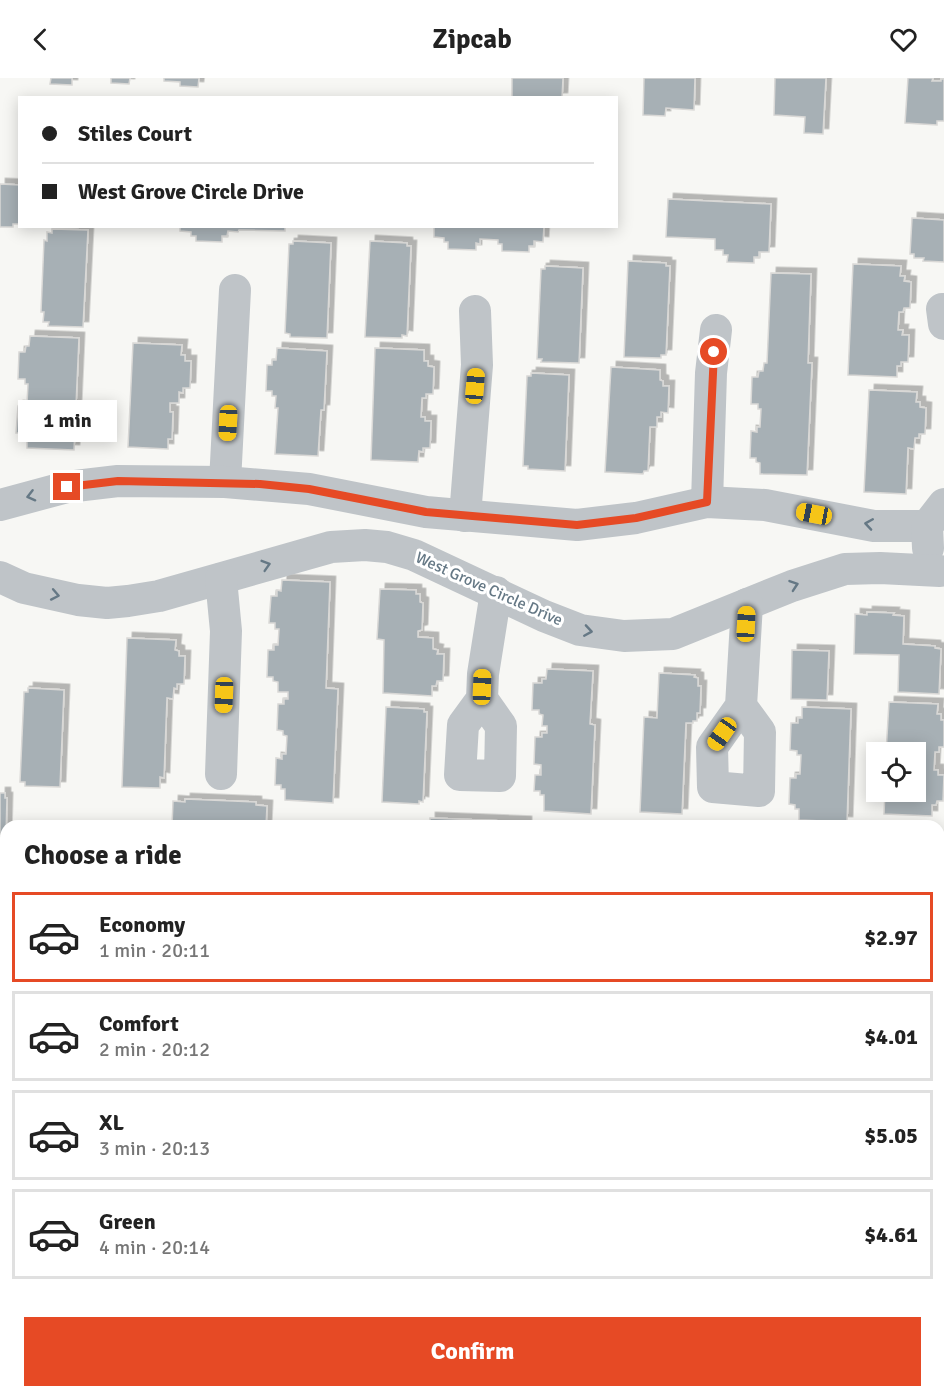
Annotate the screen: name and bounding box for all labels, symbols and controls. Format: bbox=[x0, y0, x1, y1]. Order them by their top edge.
icon: back bbox=[24, 23, 57, 56]
text: Zipcab bbox=[432, 23, 512, 56]
icon: heart bbox=[887, 23, 920, 56]
text: Stiles Court bbox=[78, 120, 192, 147]
text: West Grove Circle Drive bbox=[78, 178, 304, 205]
route start bbox=[700, 338, 727, 365]
car bbox=[464, 367, 486, 405]
callout: 1 min bbox=[17, 400, 116, 442]
car bbox=[218, 405, 238, 441]
text: 1 min bbox=[43, 408, 92, 433]
route end bbox=[53, 473, 80, 500]
one-way arrow bbox=[27, 489, 37, 502]
car bbox=[795, 502, 833, 526]
one-way arrow bbox=[864, 519, 874, 531]
street label: West Grove Circle Drive bbox=[412, 548, 566, 630]
one-way arrow bbox=[260, 560, 271, 572]
one-way arrow bbox=[788, 580, 799, 593]
one-way arrow bbox=[50, 588, 60, 601]
car bbox=[736, 606, 756, 642]
one-way arrow bbox=[583, 624, 593, 636]
car bbox=[472, 669, 492, 705]
car bbox=[214, 677, 234, 713]
car bbox=[704, 714, 740, 754]
map controls bbox=[866, 742, 926, 802]
button: locate bbox=[866, 742, 926, 802]
text: Choose a ride bbox=[24, 839, 182, 872]
icon: car bbox=[27, 910, 81, 964]
text: Economy bbox=[99, 911, 185, 938]
text: $2.97 bbox=[864, 924, 918, 951]
text: 1 min · 20:11 bbox=[99, 938, 210, 963]
icon: car bbox=[27, 1009, 81, 1063]
text: Comfort bbox=[99, 1010, 179, 1037]
text: $4.01 bbox=[864, 1023, 918, 1050]
text: 2 min · 20:12 bbox=[99, 1037, 210, 1062]
icon: car bbox=[27, 1108, 81, 1162]
text: XL bbox=[99, 1109, 124, 1136]
text: $5.05 bbox=[864, 1122, 918, 1149]
text: 3 min · 20:13 bbox=[99, 1136, 210, 1161]
icon: car bbox=[27, 1207, 81, 1261]
text: Green bbox=[99, 1208, 156, 1235]
text: $4.61 bbox=[864, 1221, 918, 1248]
text: 4 min · 20:14 bbox=[99, 1235, 210, 1260]
button: Confirm bbox=[24, 1317, 921, 1386]

